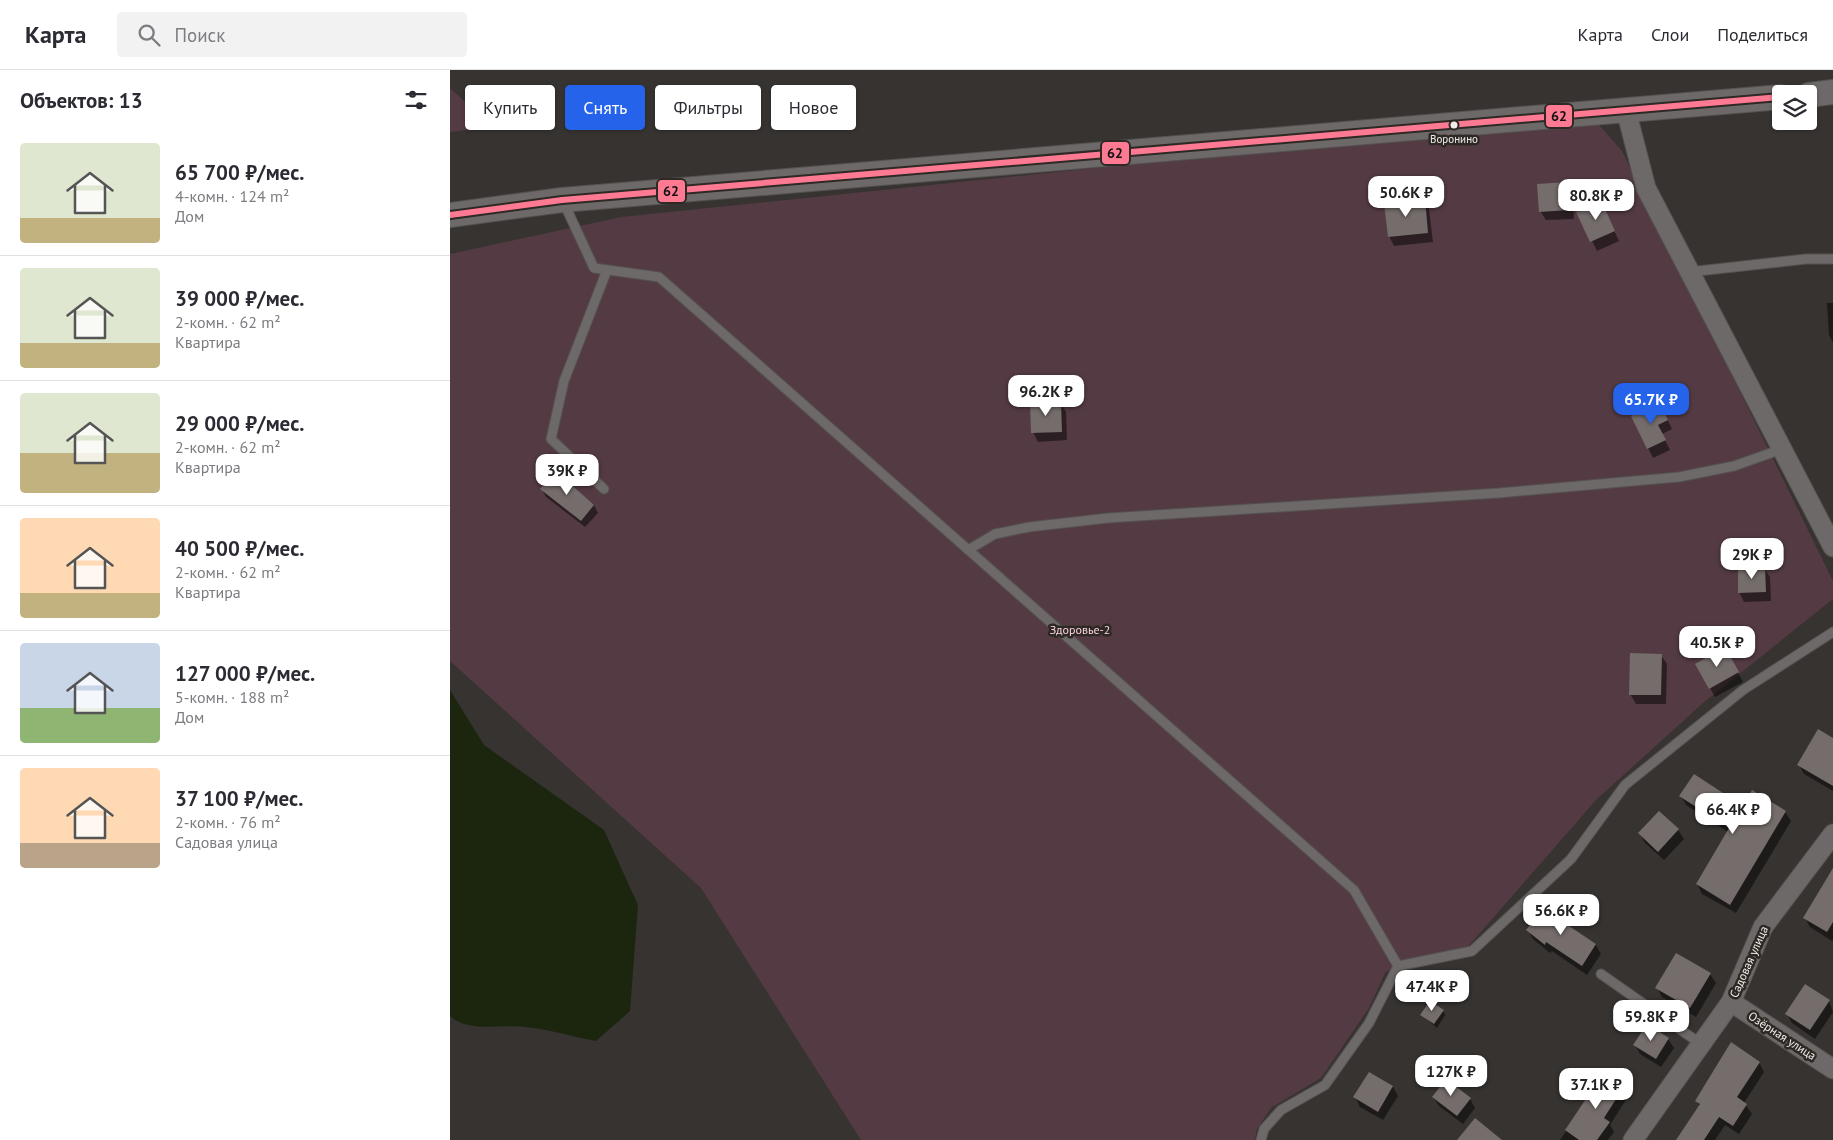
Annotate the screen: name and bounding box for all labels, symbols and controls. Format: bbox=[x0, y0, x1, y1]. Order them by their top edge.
search box bbox=[117, 12, 467, 57]
text: Карта bbox=[25, 19, 87, 50]
icon: search bbox=[135, 21, 163, 49]
text: Поиск bbox=[175, 23, 225, 47]
text: Карта bbox=[1578, 23, 1623, 46]
text: Слои bbox=[1651, 23, 1689, 46]
text: Поделиться bbox=[1717, 23, 1808, 46]
chip: Купить bbox=[465, 85, 555, 130]
chip: Снять bbox=[565, 85, 645, 130]
chip: Фильтры bbox=[655, 85, 761, 130]
chip: Новое bbox=[771, 85, 856, 130]
map controls bbox=[1772, 85, 1817, 130]
button: layers bbox=[1772, 85, 1817, 130]
icon: filters bbox=[402, 86, 430, 114]
text: Объектов: 13 bbox=[20, 87, 143, 114]
line badge: 62 bbox=[1545, 104, 1573, 128]
text: 62 bbox=[1551, 107, 1567, 125]
marker: Воронино bbox=[1449, 120, 1459, 130]
place label: Воронино bbox=[1430, 132, 1478, 146]
line badge: 62 bbox=[1101, 141, 1130, 165]
text: 62 bbox=[1107, 144, 1123, 162]
text: 65 700 ₽/мес. bbox=[175, 159, 304, 186]
icon: home bbox=[60, 163, 120, 223]
pin: 50.6K ₽ bbox=[1360, 176, 1452, 218]
pin: 80.8K ₽ bbox=[1550, 178, 1642, 221]
line badge: 62 bbox=[657, 179, 686, 203]
text: 62 bbox=[663, 182, 679, 200]
text: 50.6K ₽ bbox=[1379, 182, 1433, 202]
text: 80.8K ₽ bbox=[1569, 185, 1623, 205]
text: 4-комн. · 124 m² bbox=[175, 186, 289, 206]
text: Дом bbox=[175, 206, 204, 226]
text: 39 000 ₽/мес. bbox=[175, 285, 304, 312]
icon: home bbox=[60, 288, 120, 348]
text: 2-комн. · 62 m² bbox=[175, 312, 281, 332]
text: Квартира bbox=[175, 332, 241, 352]
pin: 96.2K ₽ bbox=[1000, 374, 1092, 417]
text: 96.2K ₽ bbox=[1019, 381, 1073, 401]
pin: 65.7K ₽ bbox=[1605, 382, 1697, 425]
text: 65.7K ₽ bbox=[1624, 389, 1678, 409]
text: 29 000 ₽/мес. bbox=[175, 410, 304, 437]
icon: home bbox=[60, 413, 120, 473]
text: 2-комн. · 62 m² bbox=[175, 437, 281, 457]
pin: 39K ₽ bbox=[532, 454, 602, 496]
text: Квартира bbox=[175, 457, 241, 477]
text: 39K ₽ bbox=[547, 460, 587, 480]
text: 40 500 ₽/мес. bbox=[175, 535, 304, 562]
icon: home bbox=[60, 538, 120, 598]
pin: 29K ₽ bbox=[1717, 538, 1787, 580]
text: 29K ₽ bbox=[1732, 544, 1772, 564]
text: 2-комн. · 62 m² bbox=[175, 562, 281, 582]
text: Квартира bbox=[175, 582, 241, 602]
park label: Здоровье-2 bbox=[1050, 622, 1110, 637]
pin: 40.5K ₽ bbox=[1671, 626, 1763, 668]
text: 40.5K ₽ bbox=[1690, 632, 1744, 652]
text: 127 000 ₽/мес. bbox=[175, 660, 315, 687]
icon: home bbox=[60, 663, 120, 723]
text: 5-комн. · 188 m² bbox=[175, 687, 289, 707]
text: Дом bbox=[175, 707, 204, 727]
text: 37 100 ₽/мес. bbox=[175, 785, 303, 812]
icon: home bbox=[60, 788, 120, 848]
pin: 66.4K ₽ bbox=[1687, 792, 1779, 835]
text: 66.4K ₽ bbox=[1706, 799, 1760, 819]
text: 2-комн. · 76 m² bbox=[175, 812, 281, 832]
text: Садовая улица bbox=[175, 832, 278, 852]
pin: 56.6K ₽ bbox=[1515, 894, 1607, 936]
text: 56.6K ₽ bbox=[1534, 900, 1588, 920]
street label: Садовая улица bbox=[1726, 923, 1771, 1000]
pin: 47.4K ₽ bbox=[1386, 970, 1478, 1012]
text: 47.4K ₽ bbox=[1406, 976, 1458, 996]
pin: 59.8K ₽ bbox=[1605, 1000, 1697, 1042]
text: 59.8K ₽ bbox=[1624, 1006, 1678, 1026]
street label: Озёрная улица bbox=[1745, 1008, 1819, 1063]
pin: 127K ₽ bbox=[1410, 1054, 1492, 1097]
text: 127K ₽ bbox=[1426, 1061, 1476, 1081]
pin: 37.1K ₽ bbox=[1550, 1068, 1642, 1110]
text: 37.1K ₽ bbox=[1570, 1074, 1622, 1094]

